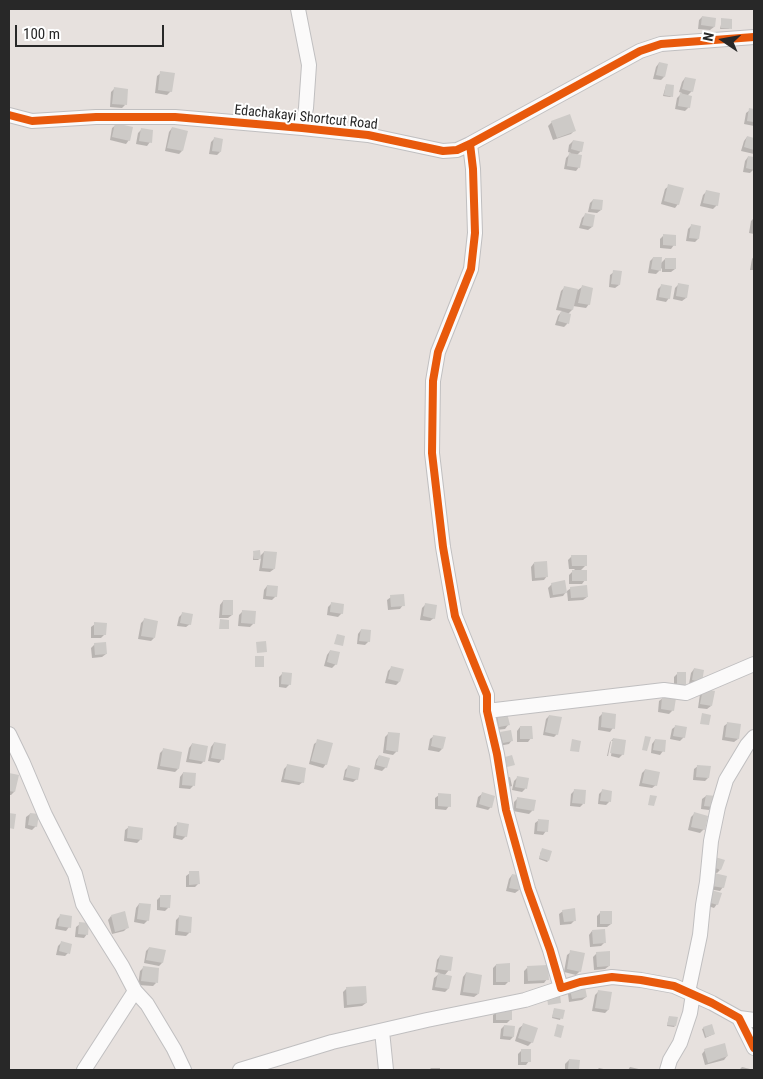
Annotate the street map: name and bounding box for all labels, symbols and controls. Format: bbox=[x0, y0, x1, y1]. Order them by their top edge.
scale bar bbox=[18, 15, 166, 47]
north arrow bbox=[698, 15, 748, 65]
text: 100 m bbox=[23, 25, 60, 43]
text: N bbox=[700, 31, 717, 43]
street label: Edachakayi Shortcut Road bbox=[233, 102, 379, 134]

